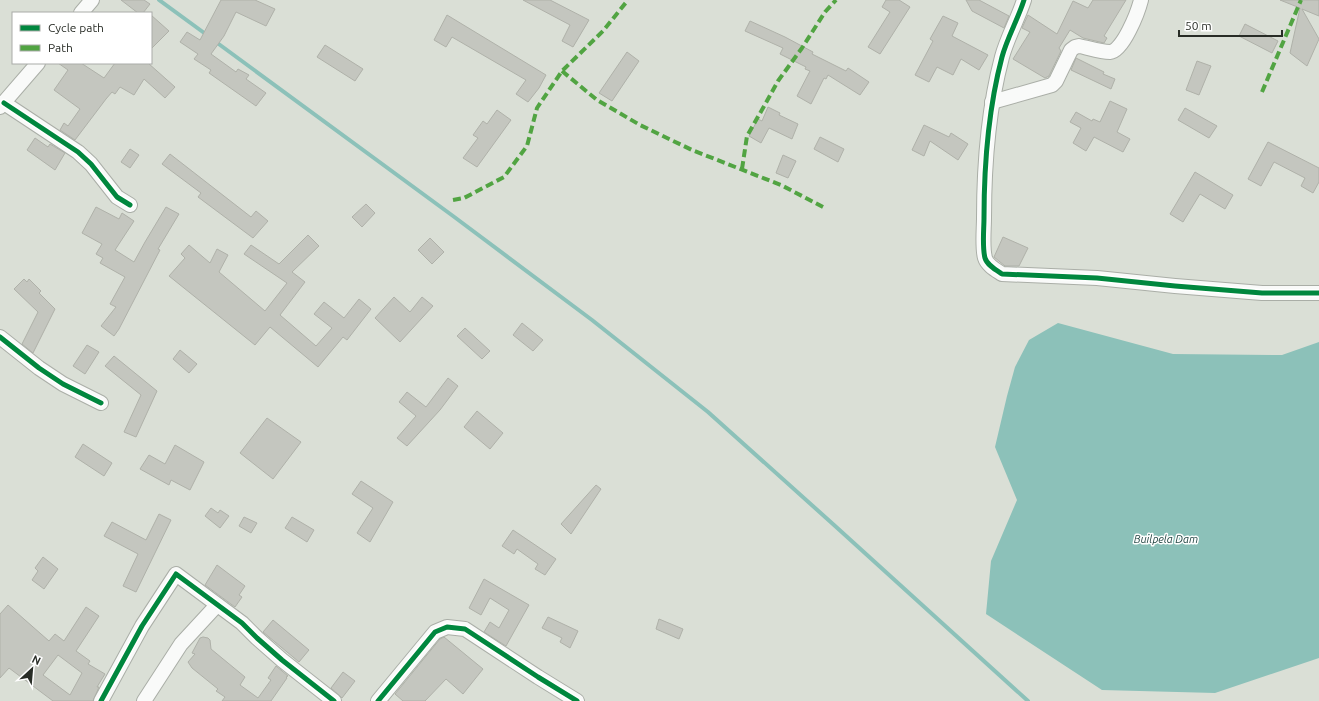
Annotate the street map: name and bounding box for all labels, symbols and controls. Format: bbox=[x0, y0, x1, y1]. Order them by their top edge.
legend bbox=[12, 12, 152, 64]
scale bar bbox=[1179, 12, 1282, 38]
text: 50 m bbox=[1185, 19, 1212, 32]
text: Cycle path bbox=[48, 21, 104, 34]
text: Path bbox=[48, 41, 73, 54]
water label: Builpela Dam bbox=[1134, 533, 1198, 545]
north arrow bbox=[12, 649, 52, 689]
text: N bbox=[30, 653, 43, 667]

